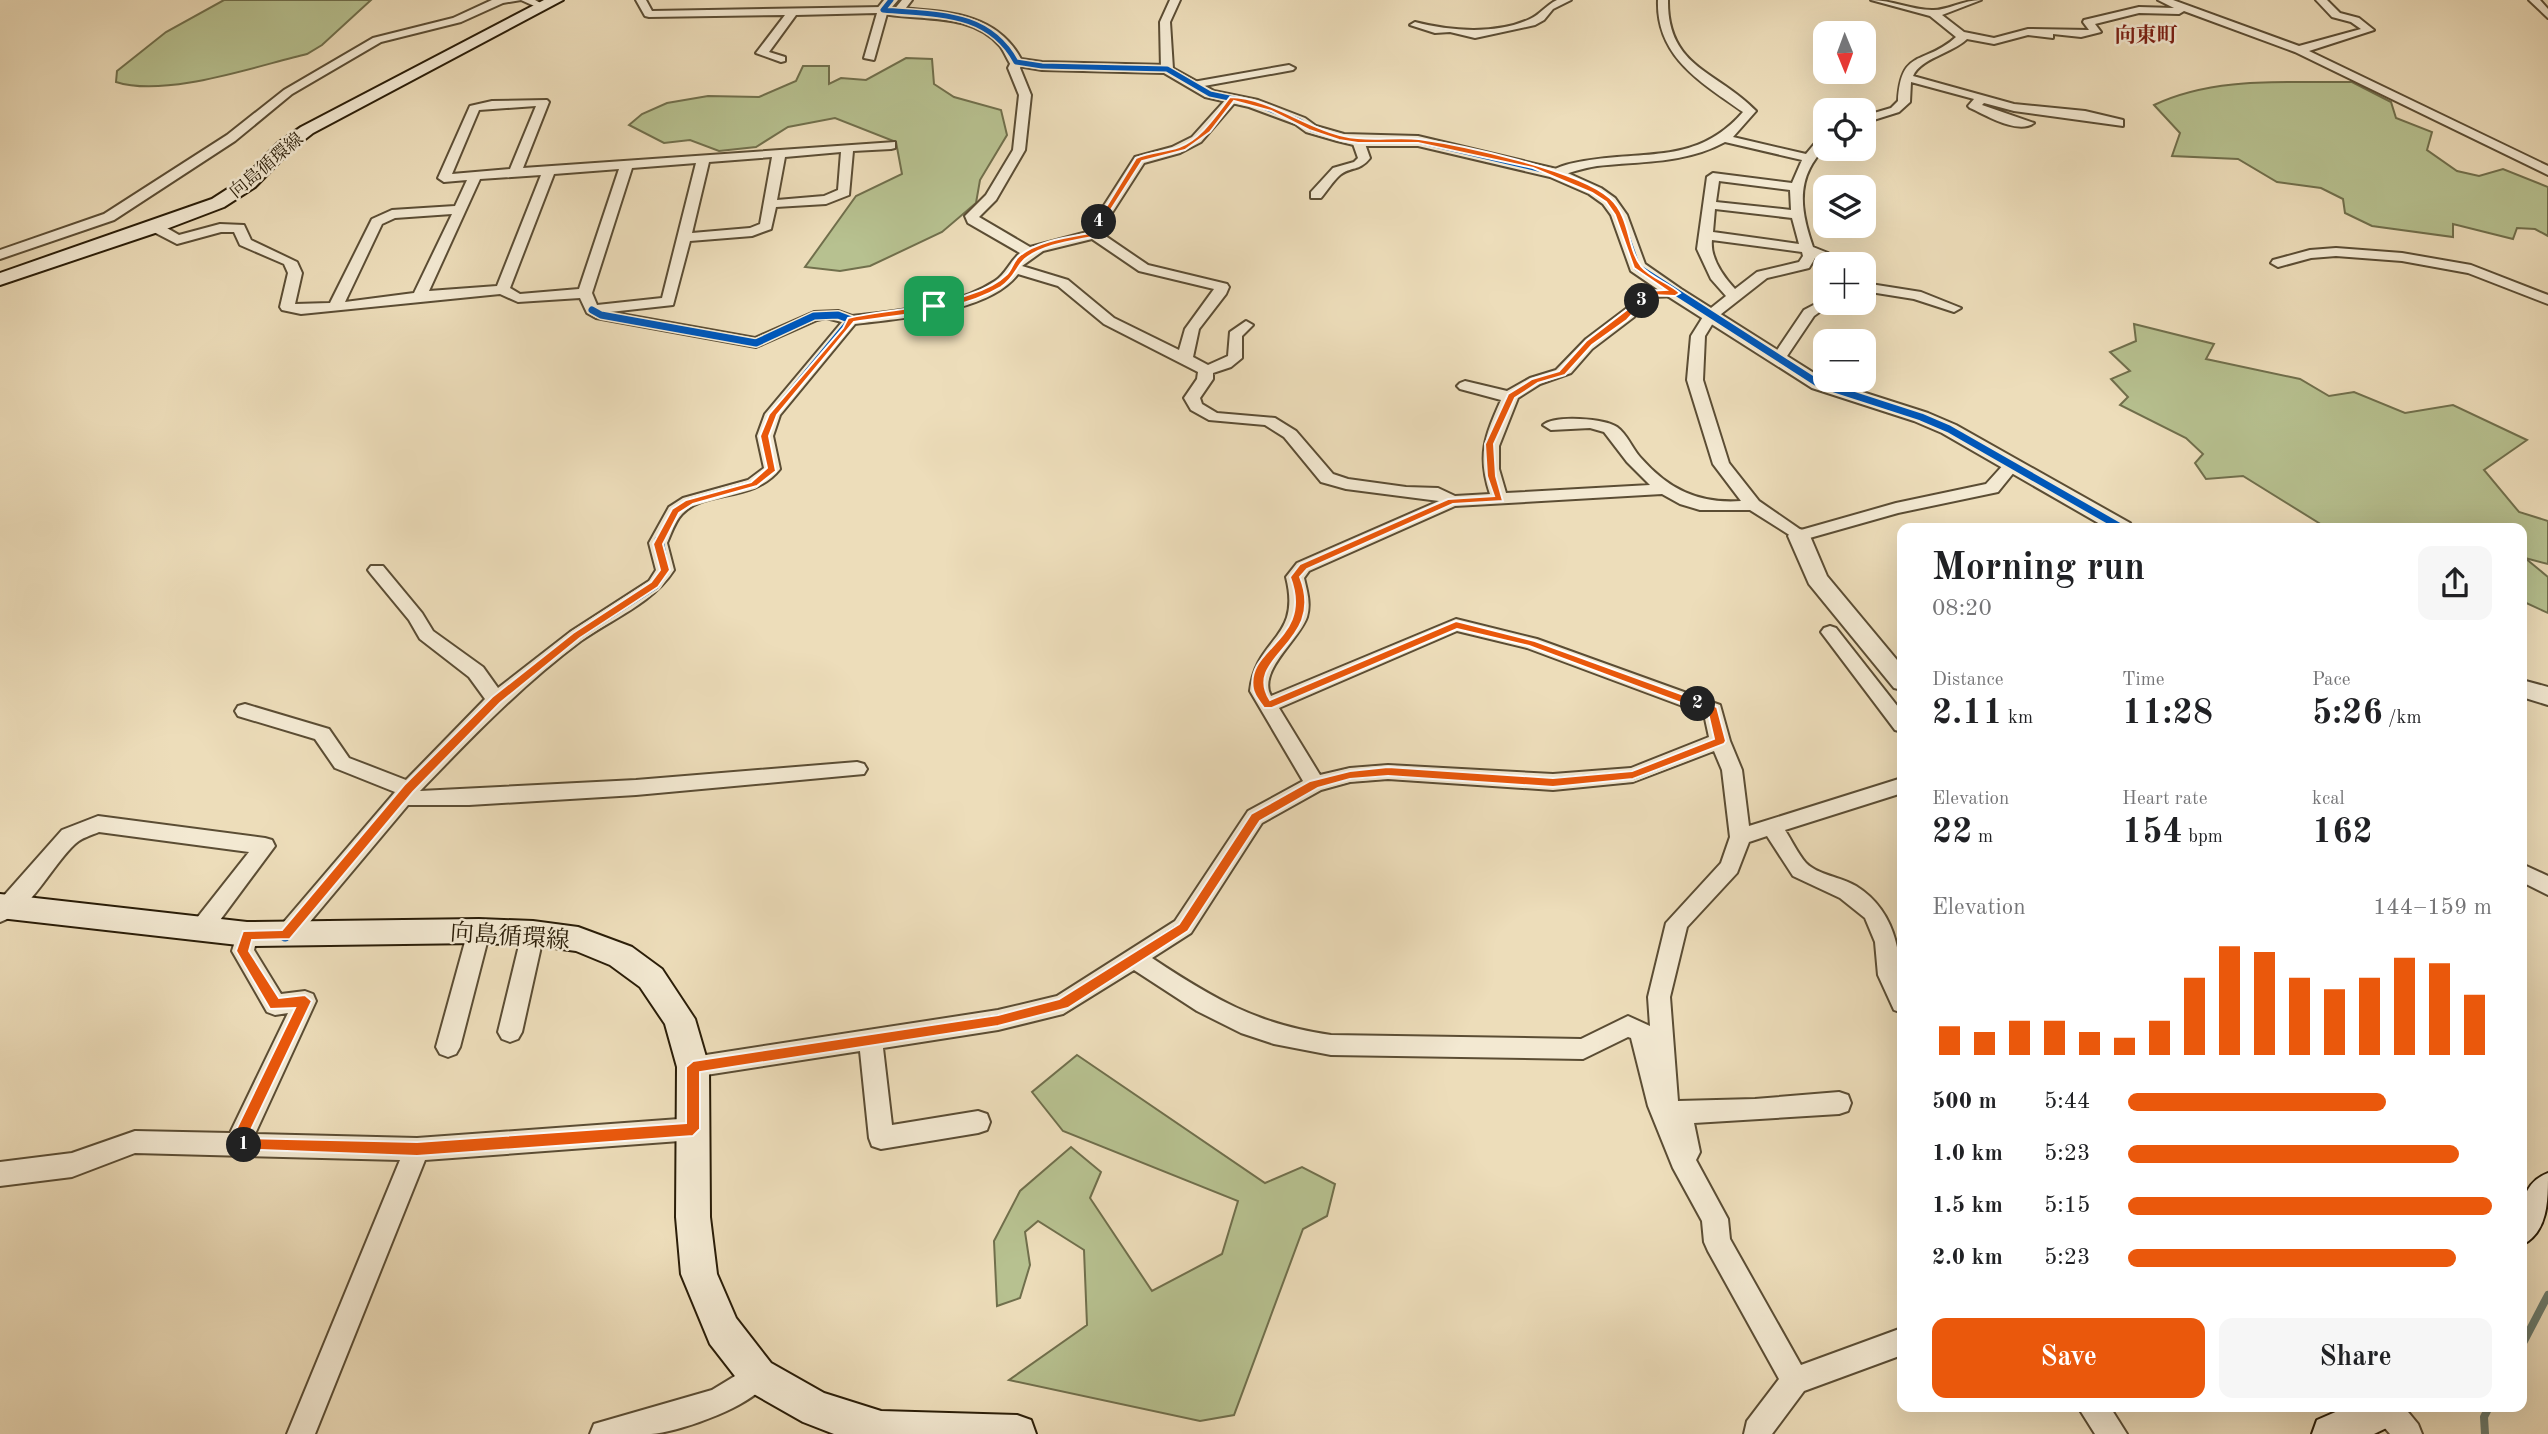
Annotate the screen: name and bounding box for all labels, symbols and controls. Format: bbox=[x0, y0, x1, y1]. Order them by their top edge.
north arrow bbox=[1813, 21, 1876, 84]
map controls bbox=[1813, 21, 1876, 392]
district label: 向東町 bbox=[2115, 24, 2178, 47]
button: locate bbox=[1813, 98, 1876, 161]
street label: 向島循環線 bbox=[225, 128, 307, 202]
button: layers bbox=[1813, 175, 1876, 238]
pin: 4 bbox=[1082, 204, 1116, 240]
text: 4 bbox=[1093, 212, 1104, 231]
button: + bbox=[1813, 252, 1876, 315]
pin bbox=[904, 276, 964, 336]
pin: 3 bbox=[1624, 284, 1660, 318]
icon: arrive bbox=[915, 287, 953, 325]
text: 3 bbox=[1636, 291, 1647, 310]
button: − bbox=[1813, 329, 1876, 392]
button: share bbox=[2418, 546, 2492, 620]
text: Morning run bbox=[1932, 550, 2145, 588]
text: 08:20 bbox=[1932, 597, 1992, 620]
text: Distance bbox=[1932, 671, 2004, 690]
text: Time bbox=[2122, 671, 2165, 690]
text: Pace bbox=[2312, 671, 2351, 690]
pin: 2 bbox=[1680, 686, 1716, 722]
text: 2 bbox=[1692, 694, 1703, 713]
text: 2.11 bbox=[1932, 696, 2003, 731]
text: 11:28 bbox=[2122, 696, 2213, 731]
text: 5:26 bbox=[2312, 696, 2383, 731]
text: km bbox=[2003, 709, 2033, 728]
text: /km bbox=[2383, 709, 2422, 728]
text: Elevation bbox=[1932, 790, 2009, 809]
text: Heart rate bbox=[2122, 790, 2207, 809]
text: kcal bbox=[2312, 790, 2345, 809]
text: 22 bbox=[1932, 815, 1973, 850]
text: 154 bbox=[2122, 815, 2183, 850]
text: 162 bbox=[2312, 815, 2373, 850]
text: m bbox=[1973, 828, 1993, 847]
text: bpm bbox=[2183, 828, 2223, 847]
text: Elevation bbox=[1932, 896, 2026, 919]
text: 144–159 m bbox=[2373, 896, 2492, 919]
street label: 向島循環線 bbox=[449, 919, 571, 954]
text: 500 m bbox=[1932, 1090, 1997, 1113]
text: 5:44 bbox=[2044, 1090, 2090, 1113]
pin: 1 bbox=[226, 1128, 262, 1162]
text: 1 bbox=[238, 1135, 249, 1154]
text: 1.0 km bbox=[1932, 1142, 2003, 1165]
text: 5:23 bbox=[2044, 1142, 2090, 1165]
text: 1.5 km bbox=[1932, 1194, 2003, 1217]
text: 5:15 bbox=[2044, 1194, 2090, 1217]
text: 2.0 km bbox=[1932, 1246, 2003, 1269]
text: 5:23 bbox=[2044, 1246, 2090, 1269]
button: Save bbox=[1932, 1318, 2205, 1398]
button: Share bbox=[2219, 1318, 2492, 1398]

